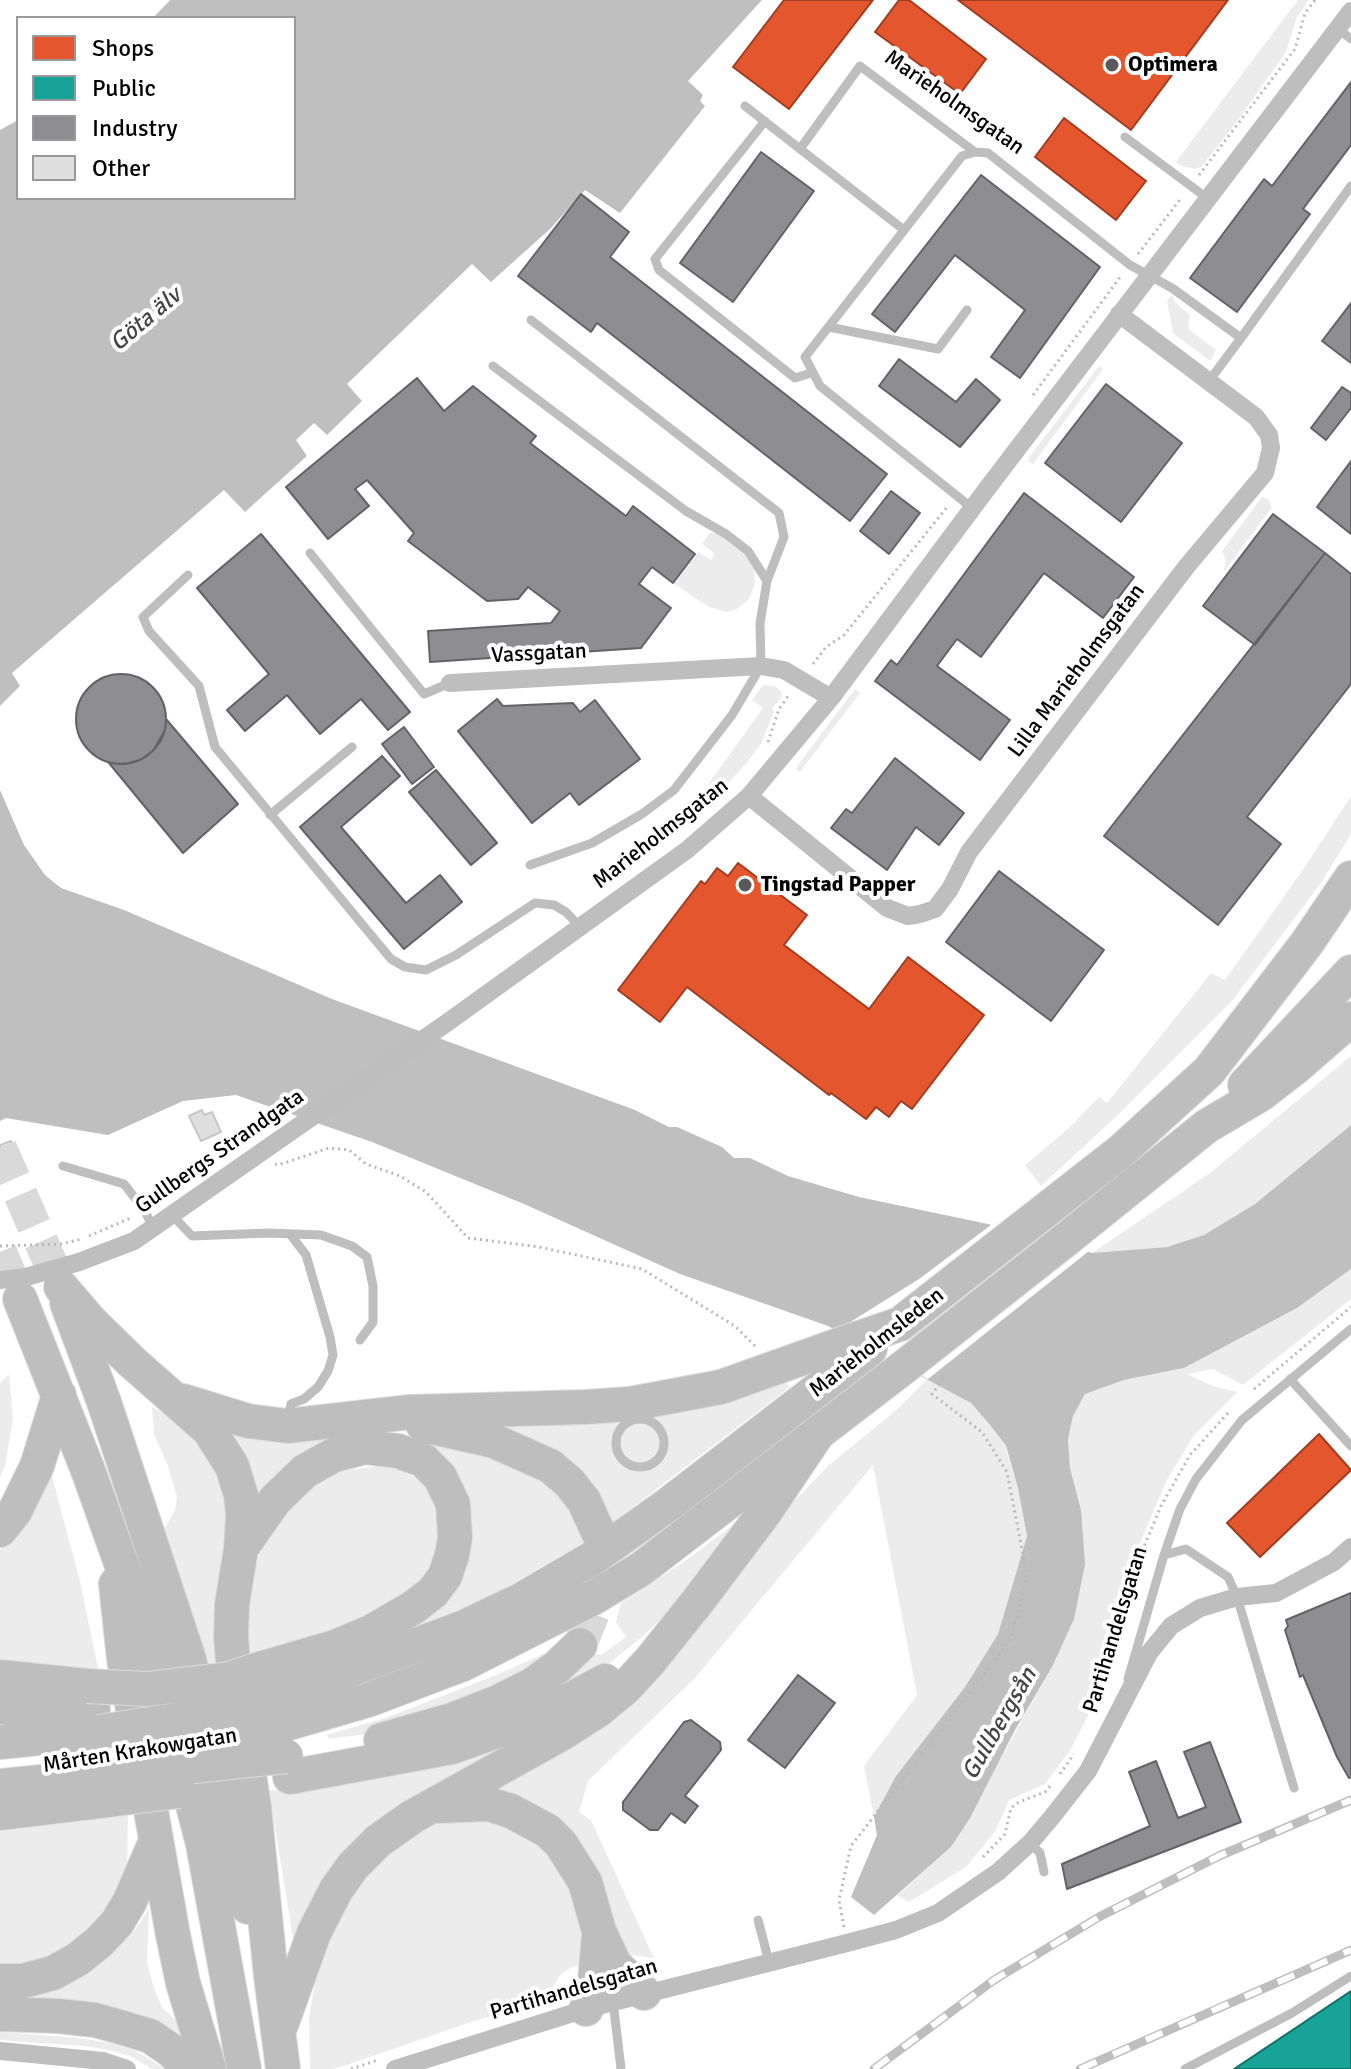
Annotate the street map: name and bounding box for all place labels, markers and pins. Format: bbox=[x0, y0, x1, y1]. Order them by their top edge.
place label: Optimera bbox=[1128, 52, 1218, 78]
marker: Optimera bbox=[1103, 56, 1121, 74]
place label: Tingstad Papper bbox=[761, 872, 916, 898]
marker: Tingstad Papper bbox=[736, 876, 754, 894]

